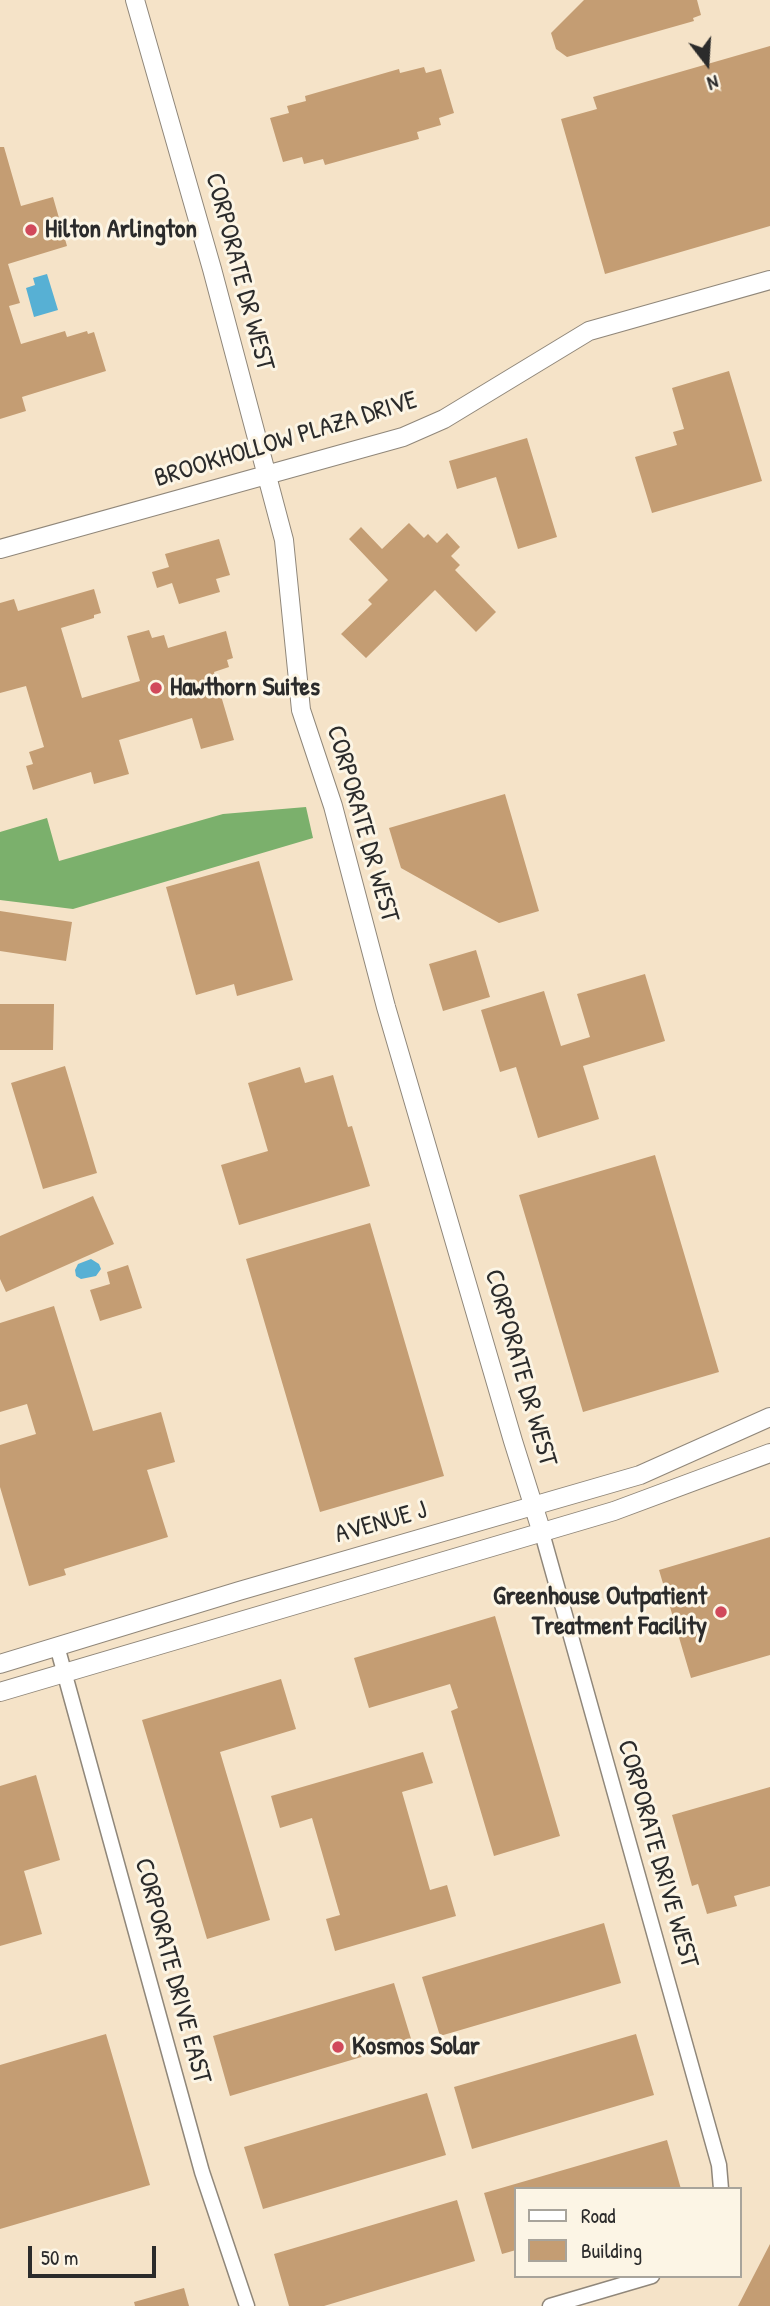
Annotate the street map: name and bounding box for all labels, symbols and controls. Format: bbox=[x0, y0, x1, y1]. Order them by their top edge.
north arrow bbox=[672, 28, 742, 98]
text: N bbox=[705, 69, 722, 97]
street label: CORPORATE DR WEST bbox=[198, 170, 280, 374]
place label: Hilton Arlington bbox=[45, 214, 197, 246]
marker: Hilton Arlington bbox=[23, 222, 39, 238]
street label: BROOKHOLLOW PLAZA DRIVE bbox=[151, 385, 421, 495]
place label: Hawthorn Suites bbox=[170, 672, 320, 704]
marker: Hawthorn Suites bbox=[148, 680, 164, 696]
street label: CORPORATE DR WEST bbox=[319, 722, 405, 926]
street label: CORPORATE DR WEST bbox=[477, 1266, 563, 1470]
street label: AVENUE J bbox=[332, 1495, 430, 1551]
place label: Greenhouse Outpatient Treatment Facility bbox=[493, 1581, 707, 1642]
marker: Greenhouse Outpatient Treatment Facility bbox=[713, 1604, 729, 1620]
street label: CORPORATE DRIVE WEST bbox=[610, 1736, 704, 1972]
street label: CORPORATE DRIVE EAST bbox=[127, 1855, 217, 2087]
place label: Kosmos Solar bbox=[352, 2031, 480, 2063]
marker: Kosmos Solar bbox=[330, 2039, 346, 2055]
legend bbox=[514, 2187, 742, 2278]
text: Road bbox=[581, 2201, 615, 2230]
scale bar bbox=[32, 2232, 159, 2276]
text: Building bbox=[581, 2236, 642, 2265]
text: 50 m bbox=[41, 2243, 78, 2272]

